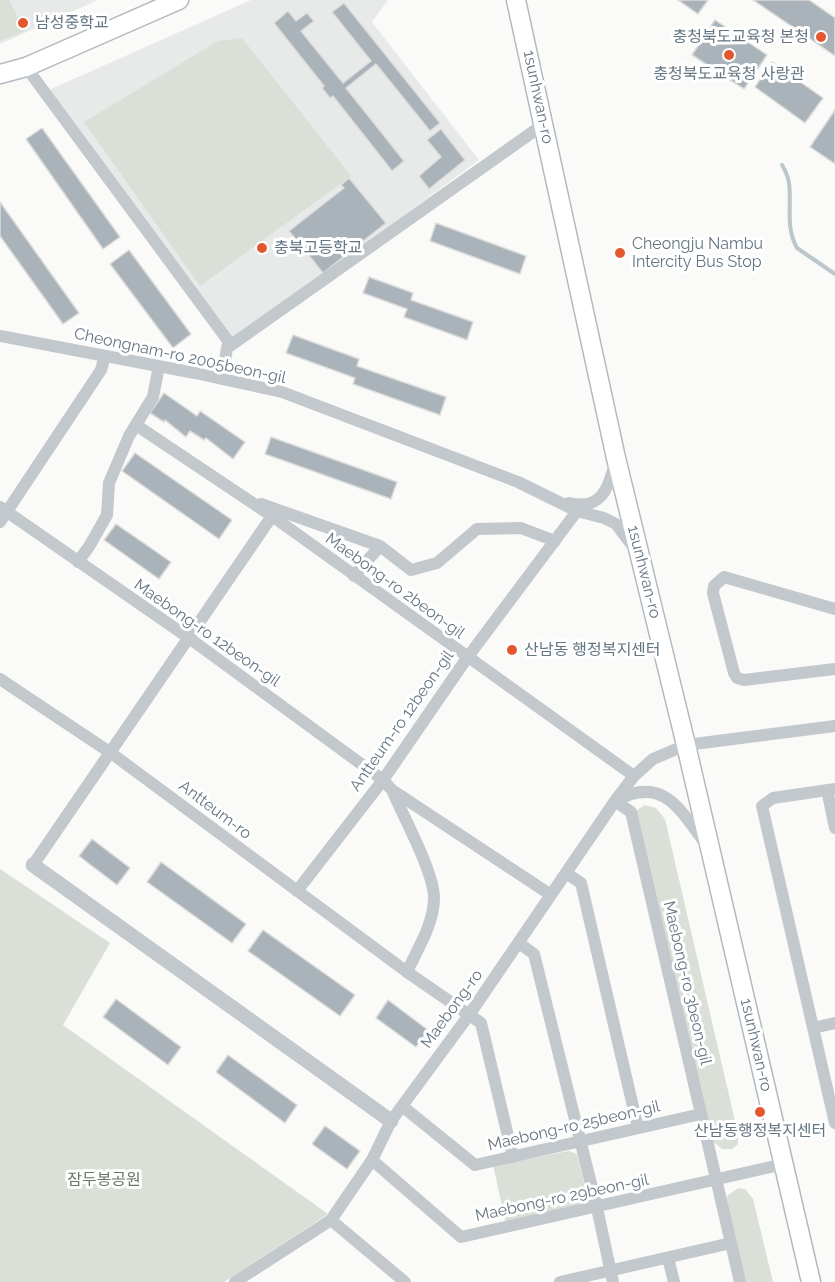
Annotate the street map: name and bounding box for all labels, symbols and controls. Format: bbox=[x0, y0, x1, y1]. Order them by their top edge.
place label: 남성중학교 bbox=[35, 13, 109, 33]
marker: 남성중학교 bbox=[16, 16, 30, 30]
place label: 충청북도교육청 본청 bbox=[672, 27, 809, 47]
marker: 충청북도교육청 본청 bbox=[814, 30, 828, 44]
marker: 충청북도교육청 사랑관 bbox=[722, 48, 736, 62]
street label: 1sunhwan-ro bbox=[519, 49, 557, 145]
place label: 충청북도교육청 사랑관 bbox=[653, 64, 805, 84]
place label: Cheongju Nambu Intercity Bus Stop bbox=[632, 234, 763, 272]
place label: 충북고등학교 bbox=[274, 238, 362, 258]
marker: 충북고등학교 bbox=[255, 241, 269, 255]
marker: Cheongju Nambu Intercity Bus Stop bbox=[613, 246, 627, 260]
street label: Cheongnam-ro 2005beon-gil bbox=[72, 324, 288, 388]
street label: 1sunhwan-ro bbox=[623, 524, 665, 620]
street label: Maebong-ro 2beon-gil bbox=[322, 529, 468, 643]
street label: Maebong-ro 12beon-gil bbox=[130, 575, 284, 691]
place label: 산남동 행정복지센터 bbox=[524, 640, 661, 660]
marker: 산남동 행정복지센터 bbox=[505, 643, 519, 657]
street label: Antteum-ro 12beon-gil bbox=[346, 647, 458, 795]
street label: Antteum-ro bbox=[175, 776, 255, 844]
street label: Maebong-ro 3beon-gil bbox=[659, 899, 715, 1067]
street label: Maebong-ro bbox=[417, 966, 487, 1052]
street label: 1sunhwan-ro bbox=[736, 997, 776, 1093]
street label: Maebong-ro 25beon-gil bbox=[486, 1097, 662, 1155]
marker: 산남동행정복지센터 bbox=[753, 1105, 767, 1119]
place label: 산남동행정복지센터 bbox=[694, 1121, 826, 1141]
park label: 잠두봉공원 bbox=[67, 1170, 141, 1190]
street label: Maebong-ro 29beon-gil bbox=[474, 1170, 650, 1226]

